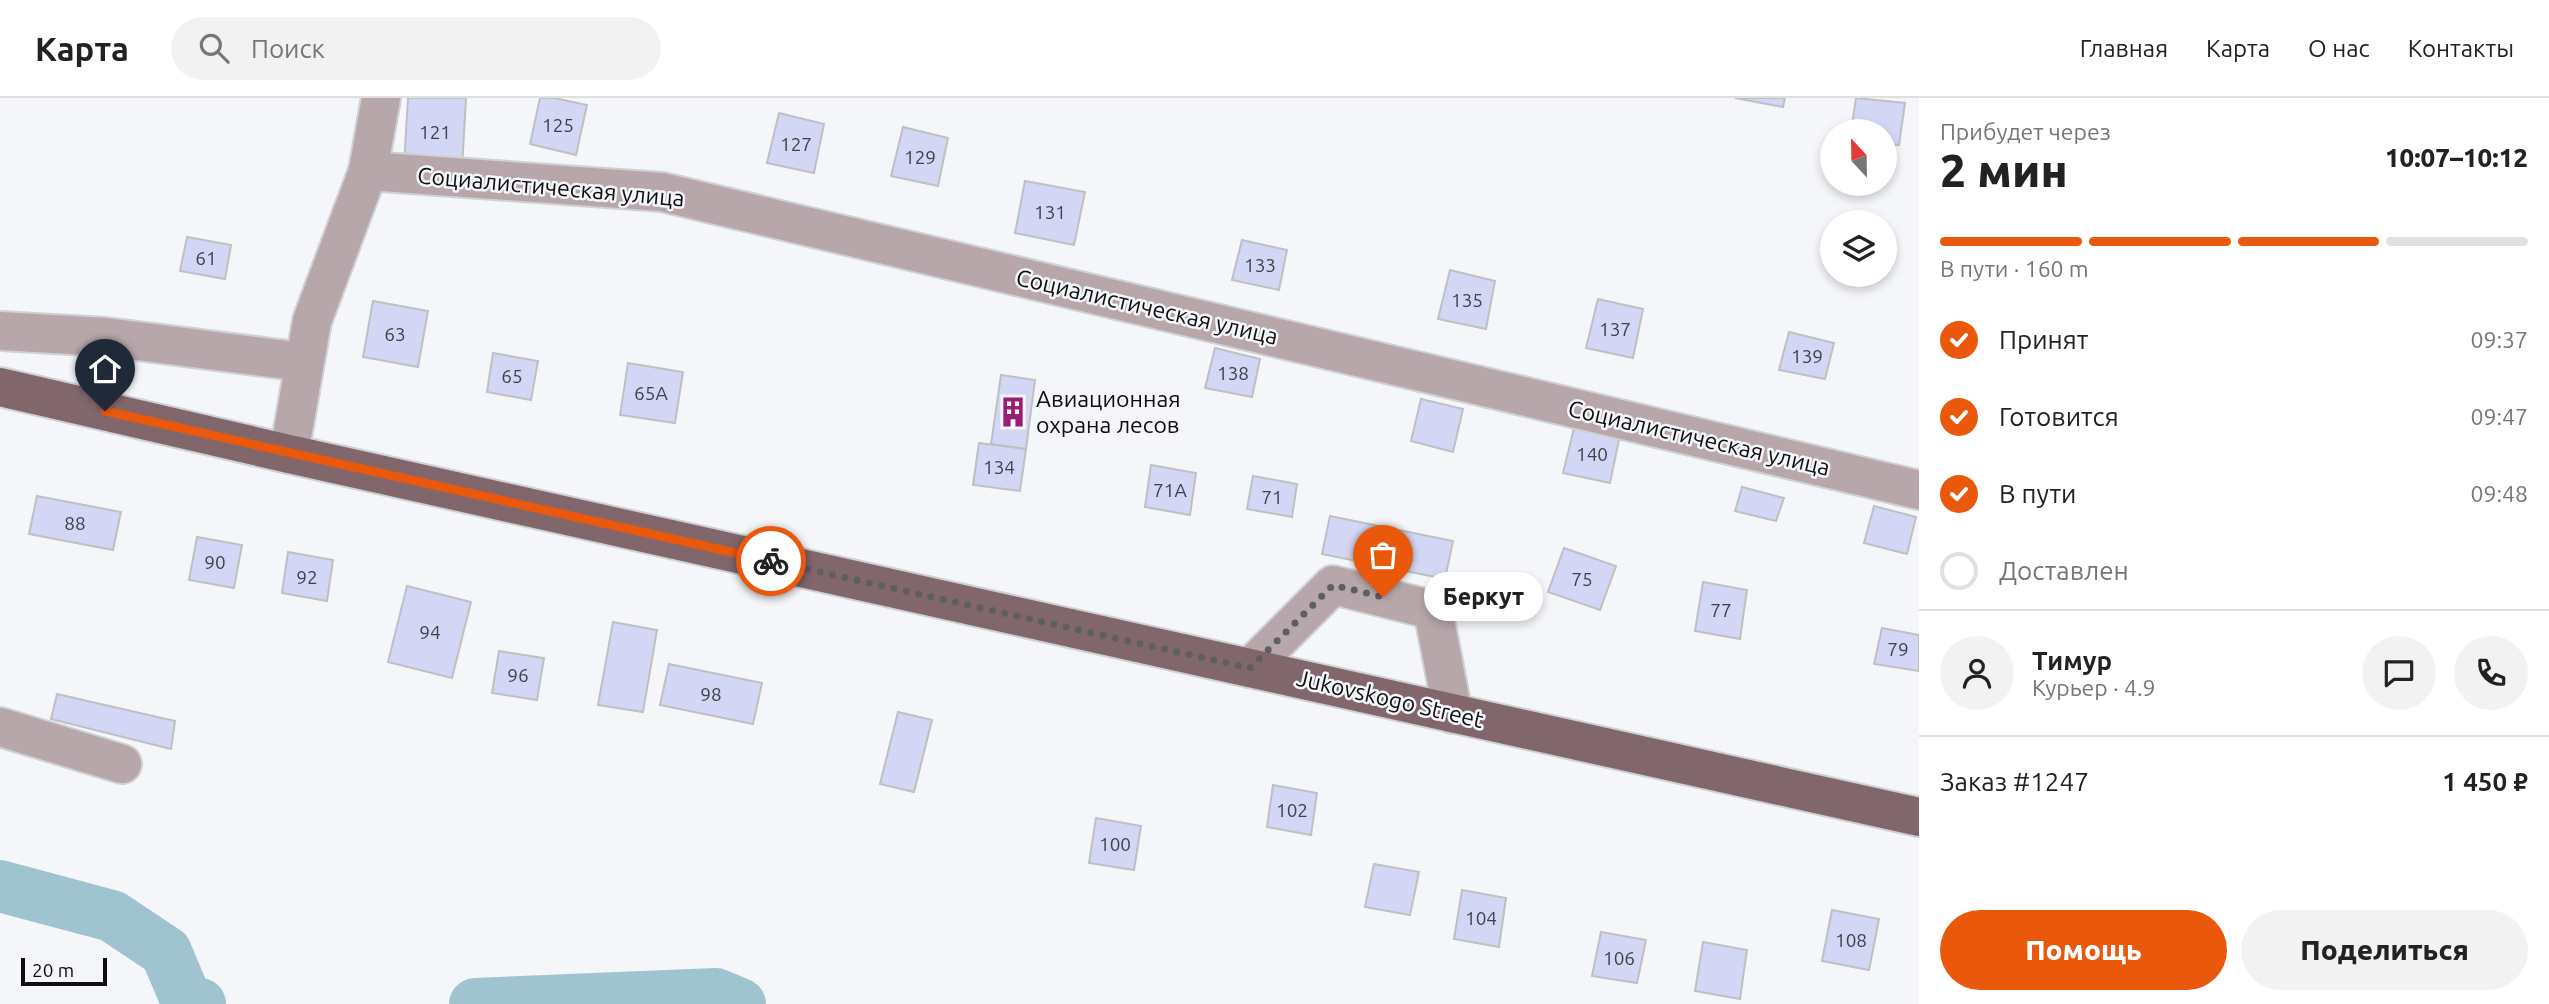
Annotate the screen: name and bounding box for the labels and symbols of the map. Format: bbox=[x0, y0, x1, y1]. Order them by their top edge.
house number: 125 bbox=[542, 114, 574, 136]
north arrow bbox=[1820, 119, 1897, 196]
house number: 121 bbox=[419, 121, 451, 143]
house number: 127 bbox=[780, 133, 812, 155]
house number: 129 bbox=[904, 146, 936, 168]
street label: Социалистическая улица bbox=[417, 162, 686, 211]
house number: 131 bbox=[1034, 201, 1066, 223]
house number: 61 bbox=[195, 247, 217, 269]
house number: 133 bbox=[1244, 254, 1276, 276]
street label: Социалистическая улица bbox=[1014, 264, 1280, 349]
house number: 135 bbox=[1451, 289, 1483, 311]
house number: 137 bbox=[1599, 318, 1631, 340]
house number: 63 bbox=[384, 323, 406, 345]
pin bbox=[75, 339, 135, 411]
house number: 139 bbox=[1791, 345, 1823, 367]
house number: 138 bbox=[1217, 362, 1249, 384]
house number: 65 bbox=[501, 365, 523, 387]
house number: 65А bbox=[634, 382, 669, 404]
place label: Авиационная охрана лесов bbox=[1036, 386, 1181, 437]
building icon: Авиационная охрана лесов bbox=[996, 395, 1030, 429]
street label: Социалистическая улица bbox=[1566, 395, 1832, 480]
house number: 140 bbox=[1576, 443, 1608, 465]
house number: 134 bbox=[983, 456, 1015, 478]
house number: 71А bbox=[1153, 479, 1188, 501]
house number: 71 bbox=[1261, 486, 1283, 508]
house number: 88 bbox=[64, 512, 86, 534]
pin bbox=[1353, 525, 1413, 597]
courier bbox=[736, 526, 806, 596]
house number: 90 bbox=[204, 551, 226, 573]
house number: 92 bbox=[296, 566, 318, 588]
house number: 75 bbox=[1571, 568, 1593, 590]
callout: Беркут bbox=[1425, 573, 1544, 622]
house number: 77 bbox=[1710, 599, 1732, 621]
house number: 94 bbox=[419, 621, 441, 643]
house number: 79 bbox=[1887, 638, 1909, 660]
house number: 96 bbox=[507, 664, 529, 686]
street label: Jukovskogo Street bbox=[1294, 665, 1486, 732]
house number: 98 bbox=[700, 683, 722, 705]
house number: 102 bbox=[1276, 799, 1308, 821]
house number: 100 bbox=[1099, 833, 1131, 855]
house number: 104 bbox=[1465, 907, 1497, 929]
house number: 108 bbox=[1835, 929, 1867, 951]
house number: 106 bbox=[1603, 947, 1635, 969]
scale bar bbox=[21, 955, 107, 987]

